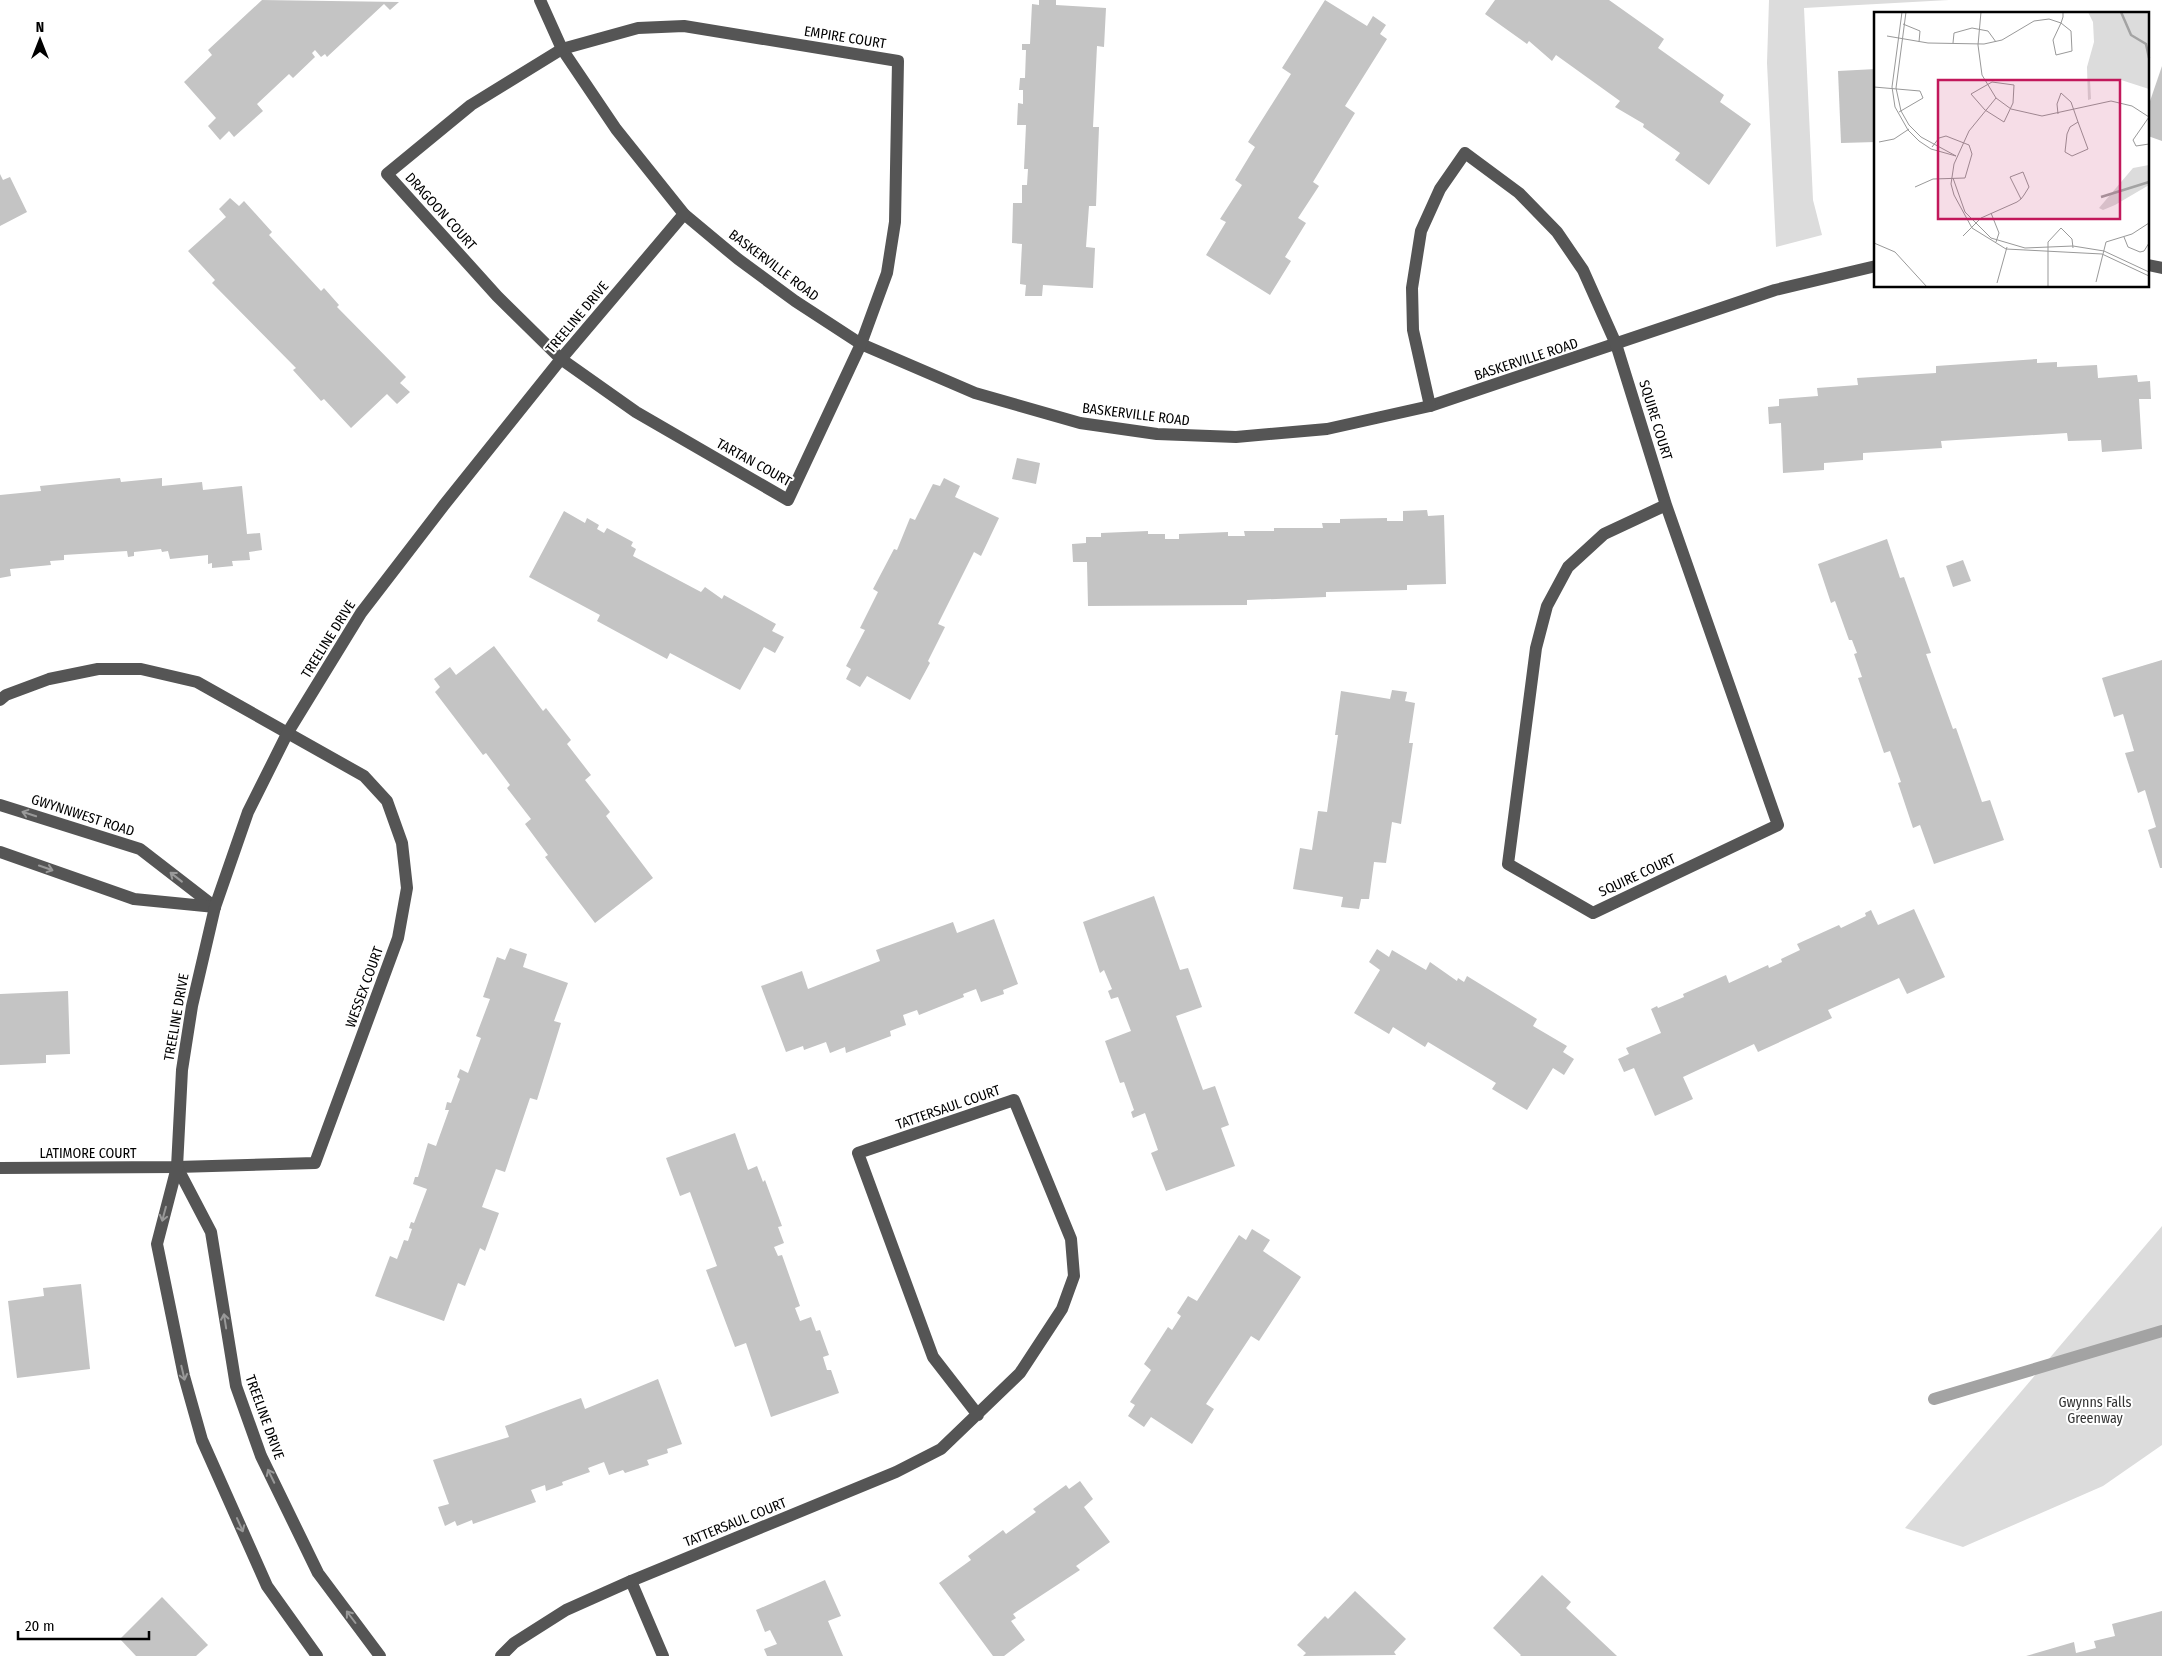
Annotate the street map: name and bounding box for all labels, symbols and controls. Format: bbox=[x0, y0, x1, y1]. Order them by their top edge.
inset map bbox=[1874, 12, 2150, 288]
north arrow bbox=[15, 15, 65, 65]
text: N bbox=[36, 19, 44, 36]
street label: EMPIRE COURT bbox=[803, 23, 888, 52]
street label: DRAGOON COURT bbox=[401, 169, 480, 254]
street label: BASKERVILLE ROAD bbox=[725, 226, 822, 305]
street label: TREELINE DRIVE bbox=[542, 278, 613, 357]
street label: BASKERVILLE ROAD bbox=[1472, 335, 1580, 384]
street label: SQUIRE COURT bbox=[1635, 378, 1676, 463]
street label: BASKERVILLE ROAD bbox=[1081, 399, 1191, 430]
street label: TARTAN COURT bbox=[713, 435, 795, 490]
street label: TREELINE DRIVE bbox=[298, 597, 359, 681]
street label: GWYNNWEST ROAD bbox=[29, 791, 137, 840]
one-way arrow bbox=[21, 808, 37, 818]
street label: SQUIRE COURT bbox=[1596, 850, 1679, 901]
one-way arrow bbox=[38, 864, 53, 873]
one-way arrow bbox=[170, 872, 183, 883]
street label: WESSEX COURT bbox=[342, 944, 387, 1030]
street label: TREELINE DRIVE bbox=[160, 972, 193, 1062]
street label: TATTERSAUL COURT bbox=[894, 1082, 1003, 1133]
street label: LATIMORE COURT bbox=[40, 1145, 137, 1162]
one-way arrow bbox=[159, 1206, 169, 1222]
one-way arrow bbox=[220, 1314, 230, 1330]
one-way arrow bbox=[179, 1365, 188, 1381]
street label: TREELINE DRIVE bbox=[241, 1373, 288, 1462]
park label: Gwynns Falls Greenway bbox=[2059, 1394, 2131, 1427]
one-way arrow bbox=[266, 1469, 275, 1484]
street label: TATTERSAUL COURT bbox=[681, 1494, 789, 1551]
one-way arrow bbox=[235, 1517, 245, 1532]
scale bar bbox=[18, 1608, 149, 1640]
one-way arrow bbox=[345, 1611, 356, 1624]
text: 20 m bbox=[25, 1617, 55, 1635]

